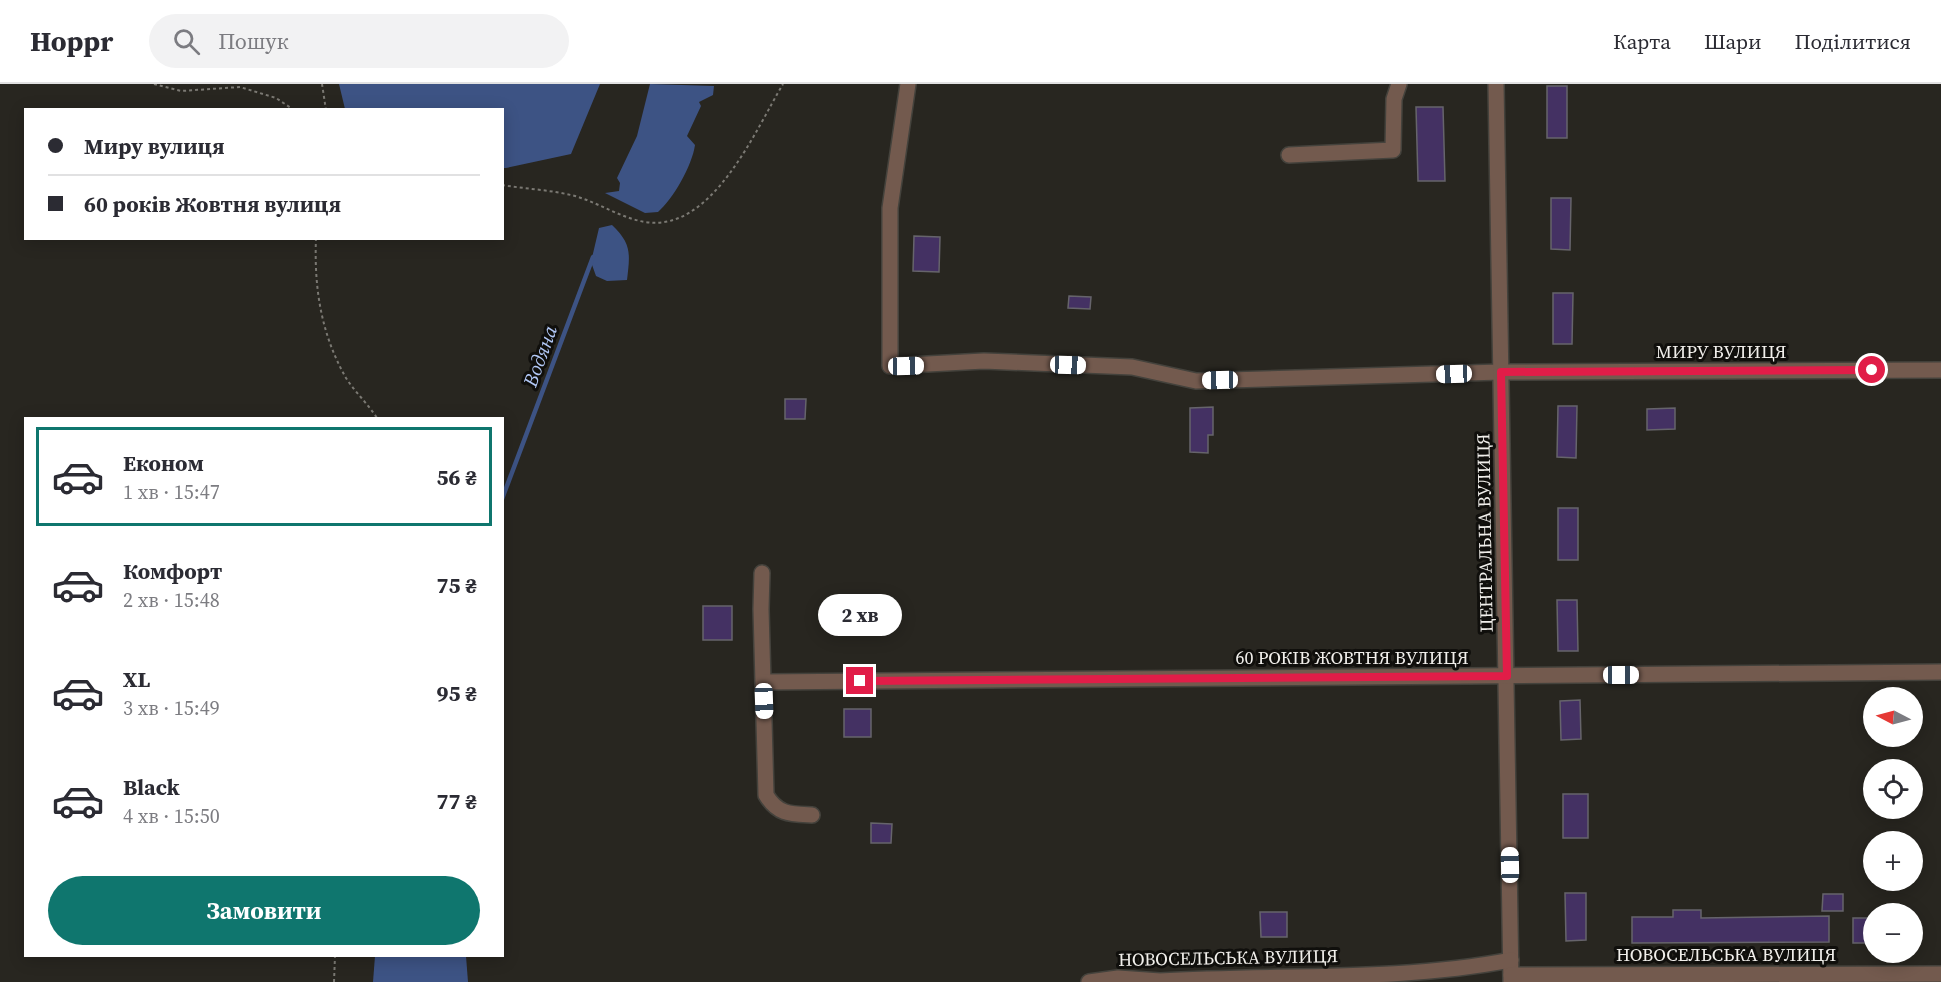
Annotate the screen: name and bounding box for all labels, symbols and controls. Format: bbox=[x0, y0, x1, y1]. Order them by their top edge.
search box bbox=[149, 14, 569, 68]
text: Hoppr bbox=[30, 22, 113, 60]
icon: search bbox=[170, 25, 203, 58]
text: Пошук bbox=[218, 26, 289, 56]
text: Карта bbox=[1613, 27, 1671, 56]
text: Шари bbox=[1704, 27, 1762, 56]
text: Поділитися bbox=[1795, 27, 1911, 56]
text: Миру вулиця bbox=[84, 131, 225, 161]
text: 60 років Жовтня вулиця bbox=[84, 189, 341, 219]
water label: Водяна bbox=[516, 321, 564, 392]
street label: МИРУ ВУЛИЦЯ bbox=[1656, 339, 1786, 364]
car bbox=[1050, 355, 1086, 375]
route start bbox=[1858, 356, 1885, 383]
car bbox=[888, 357, 924, 375]
car bbox=[1436, 364, 1472, 384]
car bbox=[1202, 371, 1238, 389]
street label: ЦЕНТРАЛЬНА ВУЛИЦЯ bbox=[1470, 433, 1499, 633]
text: Економ bbox=[123, 448, 204, 478]
icon: car bbox=[51, 450, 105, 504]
text: 56 ₴ bbox=[437, 462, 477, 492]
text: 1 хв · 15:47 bbox=[123, 478, 220, 506]
text: Комфорт bbox=[123, 556, 222, 586]
icon: car bbox=[51, 558, 105, 612]
text: 75 ₴ bbox=[437, 570, 477, 600]
text: 2 хв · 15:48 bbox=[123, 586, 220, 614]
callout: 2 хв bbox=[818, 594, 902, 636]
text: 2 хв bbox=[841, 601, 879, 629]
street label: 60 РОКІВ ЖОВТНЯ ВУЛИЦЯ bbox=[1235, 645, 1469, 670]
text: XL bbox=[123, 664, 150, 694]
icon: car bbox=[51, 666, 105, 720]
car bbox=[1603, 666, 1639, 684]
route end bbox=[846, 667, 873, 694]
text: 95 ₴ bbox=[437, 678, 477, 708]
car bbox=[754, 683, 774, 719]
north arrow bbox=[1863, 687, 1923, 747]
map controls bbox=[1863, 687, 1923, 963]
text: 3 хв · 15:49 bbox=[123, 694, 220, 722]
button: locate bbox=[1863, 759, 1923, 819]
text: Black bbox=[123, 772, 180, 802]
icon: car bbox=[51, 774, 105, 828]
text: 77 ₴ bbox=[437, 786, 477, 816]
text: 4 хв · 15:50 bbox=[123, 802, 220, 830]
button: + bbox=[1863, 831, 1923, 891]
car bbox=[1501, 847, 1519, 883]
button: Замовити bbox=[48, 876, 480, 945]
button: − bbox=[1863, 903, 1923, 963]
street label: НОВОСЕЛЬСЬКА ВУЛИЦЯ bbox=[1616, 942, 1836, 967]
street label: НОВОСЕЛЬСЬКА ВУЛИЦЯ bbox=[1118, 943, 1338, 972]

